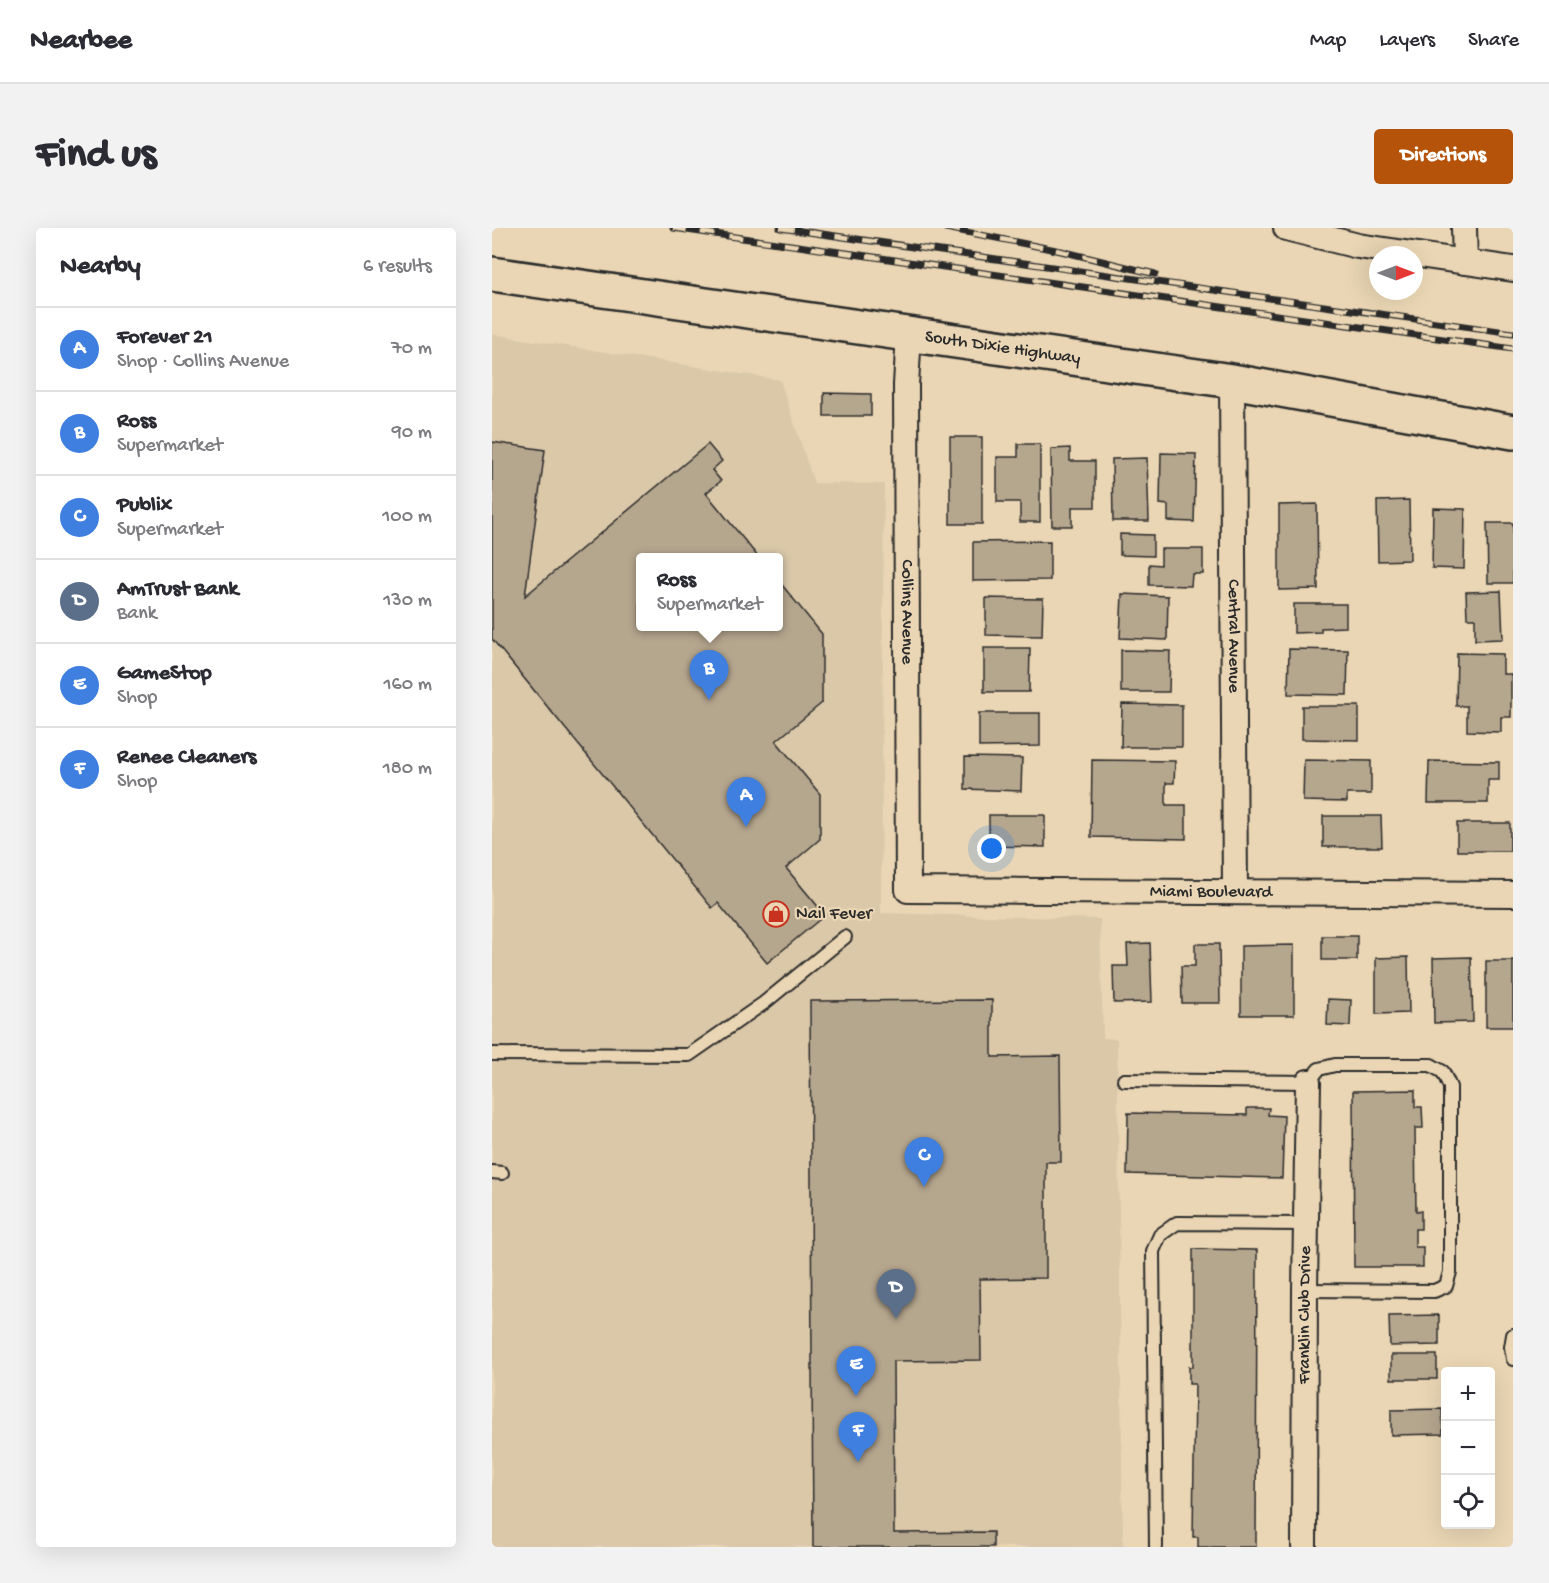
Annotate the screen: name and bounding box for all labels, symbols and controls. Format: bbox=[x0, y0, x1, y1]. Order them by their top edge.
text: Nearbee bbox=[30, 25, 132, 58]
text: Map bbox=[1310, 29, 1346, 54]
text: Layers bbox=[1379, 29, 1435, 54]
text: Share bbox=[1468, 29, 1519, 54]
button: Directions bbox=[1374, 129, 1513, 184]
text: Find us bbox=[36, 132, 156, 181]
north arrow bbox=[1369, 246, 1423, 300]
text: Nearby bbox=[60, 252, 141, 283]
text: 6 results bbox=[363, 256, 432, 279]
text: Forever 21 bbox=[117, 325, 213, 351]
street label: South Dixie Highway bbox=[924, 326, 1082, 369]
text: A bbox=[74, 338, 85, 361]
text: 70 m bbox=[391, 338, 432, 361]
text: Shop · Collins Avenue bbox=[117, 351, 289, 374]
text: Ross bbox=[117, 409, 156, 435]
text: B bbox=[74, 422, 85, 445]
text: 90 m bbox=[392, 422, 432, 445]
text: Supermarket bbox=[117, 435, 223, 458]
text: Publix bbox=[117, 493, 172, 519]
text: C bbox=[74, 506, 85, 529]
text: 100 m bbox=[382, 506, 432, 529]
text: Supermarket bbox=[117, 519, 223, 542]
popup bbox=[636, 553, 783, 631]
street label: Collins Avenue bbox=[896, 560, 918, 665]
text: Ross bbox=[657, 568, 696, 594]
text: AmTrust Bank bbox=[117, 577, 238, 603]
street label: Central Avenue bbox=[1223, 579, 1244, 694]
text: D bbox=[73, 590, 86, 613]
text: 130 m bbox=[383, 590, 432, 613]
text: Supermarket bbox=[657, 594, 762, 617]
text: Bank bbox=[117, 603, 157, 626]
pin: B bbox=[690, 650, 728, 700]
text: GameStop bbox=[117, 661, 212, 687]
text: E bbox=[73, 674, 86, 697]
text: 160 m bbox=[383, 674, 432, 697]
text: Shop bbox=[117, 687, 157, 710]
text: Renee Cleaners bbox=[117, 745, 256, 771]
text: F bbox=[74, 758, 85, 781]
text: 180 m bbox=[383, 758, 432, 781]
text: Shop bbox=[117, 771, 157, 794]
pin: A bbox=[726, 778, 766, 827]
your location bbox=[977, 834, 1006, 863]
street label: Miami Boulevard bbox=[1150, 881, 1274, 903]
shop icon: Nail Fever bbox=[761, 899, 791, 929]
place label: Nail Fever bbox=[796, 904, 874, 925]
pin: C bbox=[904, 1138, 944, 1187]
street label: Franklin Club Drive bbox=[1294, 1245, 1316, 1385]
pin: D bbox=[876, 1270, 916, 1319]
pin: E bbox=[836, 1346, 876, 1396]
map controls bbox=[1441, 1367, 1495, 1529]
button: + bbox=[1441, 1367, 1495, 1421]
pin: F bbox=[838, 1412, 878, 1462]
button: − bbox=[1441, 1421, 1495, 1475]
button: locate bbox=[1441, 1475, 1495, 1529]

